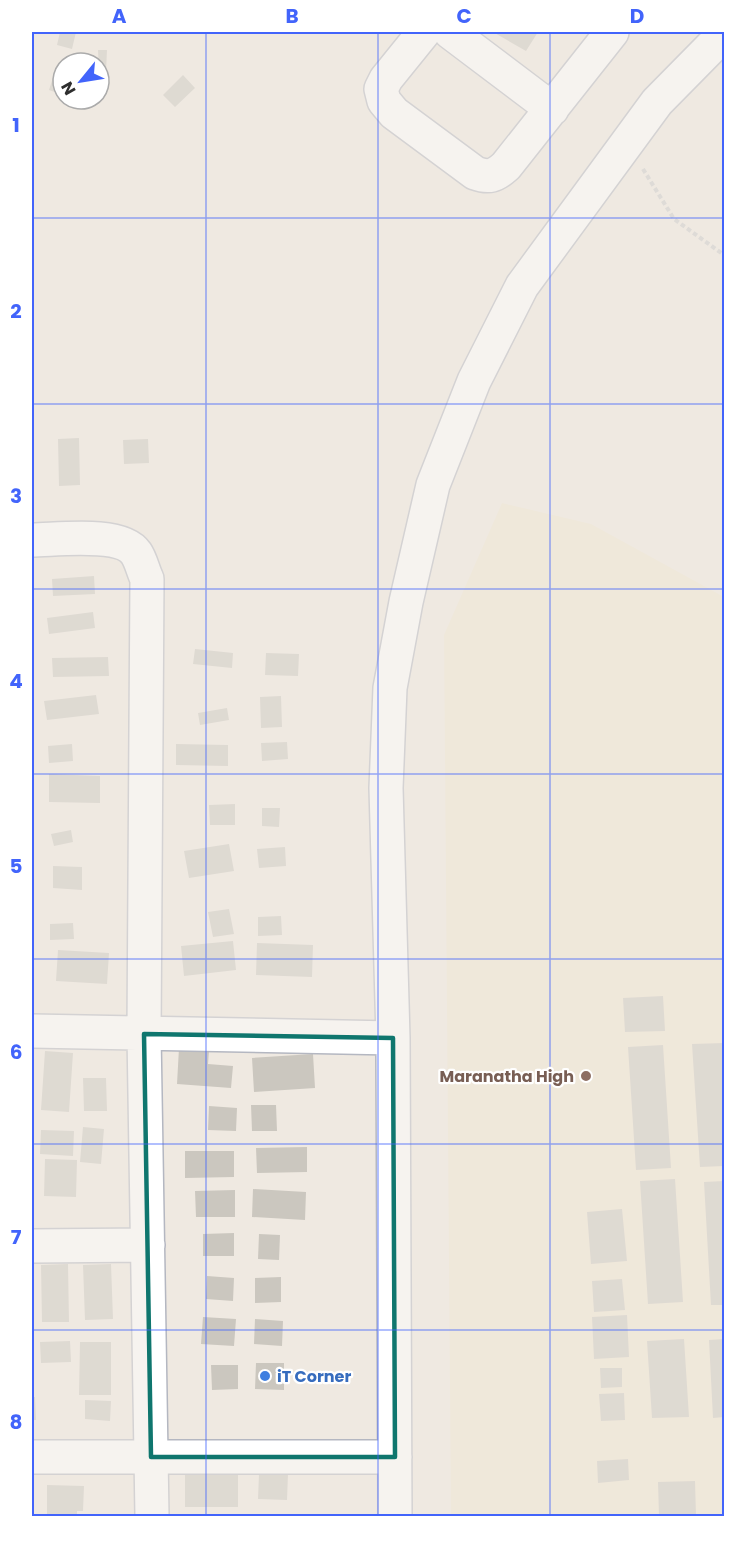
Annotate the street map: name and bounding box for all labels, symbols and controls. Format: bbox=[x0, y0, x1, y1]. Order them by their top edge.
text: A bbox=[112, 2, 127, 30]
text: B bbox=[285, 2, 299, 30]
text: C bbox=[456, 2, 472, 30]
text: D bbox=[630, 2, 644, 30]
north arrow bbox=[51, 51, 111, 111]
text: N bbox=[55, 77, 81, 99]
text: 1 bbox=[12, 111, 20, 139]
text: 2 bbox=[10, 297, 22, 325]
text: 3 bbox=[10, 482, 22, 510]
text: 4 bbox=[9, 667, 23, 695]
text: 5 bbox=[10, 852, 23, 880]
text: 6 bbox=[10, 1038, 22, 1066]
place label: Maranatha High bbox=[439, 1065, 574, 1088]
marker: Maranatha High bbox=[579, 1069, 593, 1083]
text: 7 bbox=[11, 1223, 22, 1251]
place label: iT Corner bbox=[277, 1365, 351, 1388]
marker: iT Corner bbox=[258, 1369, 272, 1383]
text: 8 bbox=[10, 1408, 22, 1436]

